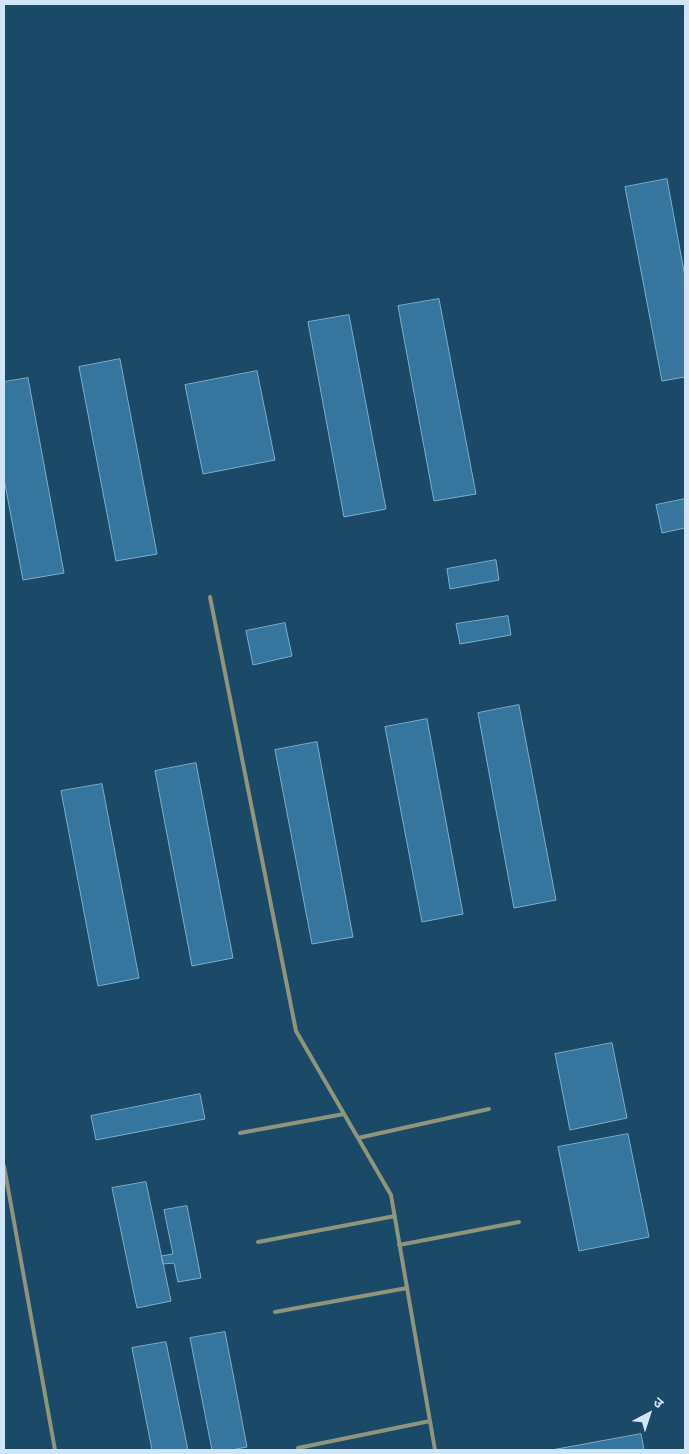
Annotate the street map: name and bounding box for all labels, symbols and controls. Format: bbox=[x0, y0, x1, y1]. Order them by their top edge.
north arrow bbox=[624, 1389, 674, 1439]
text: उ bbox=[650, 1393, 668, 1412]

